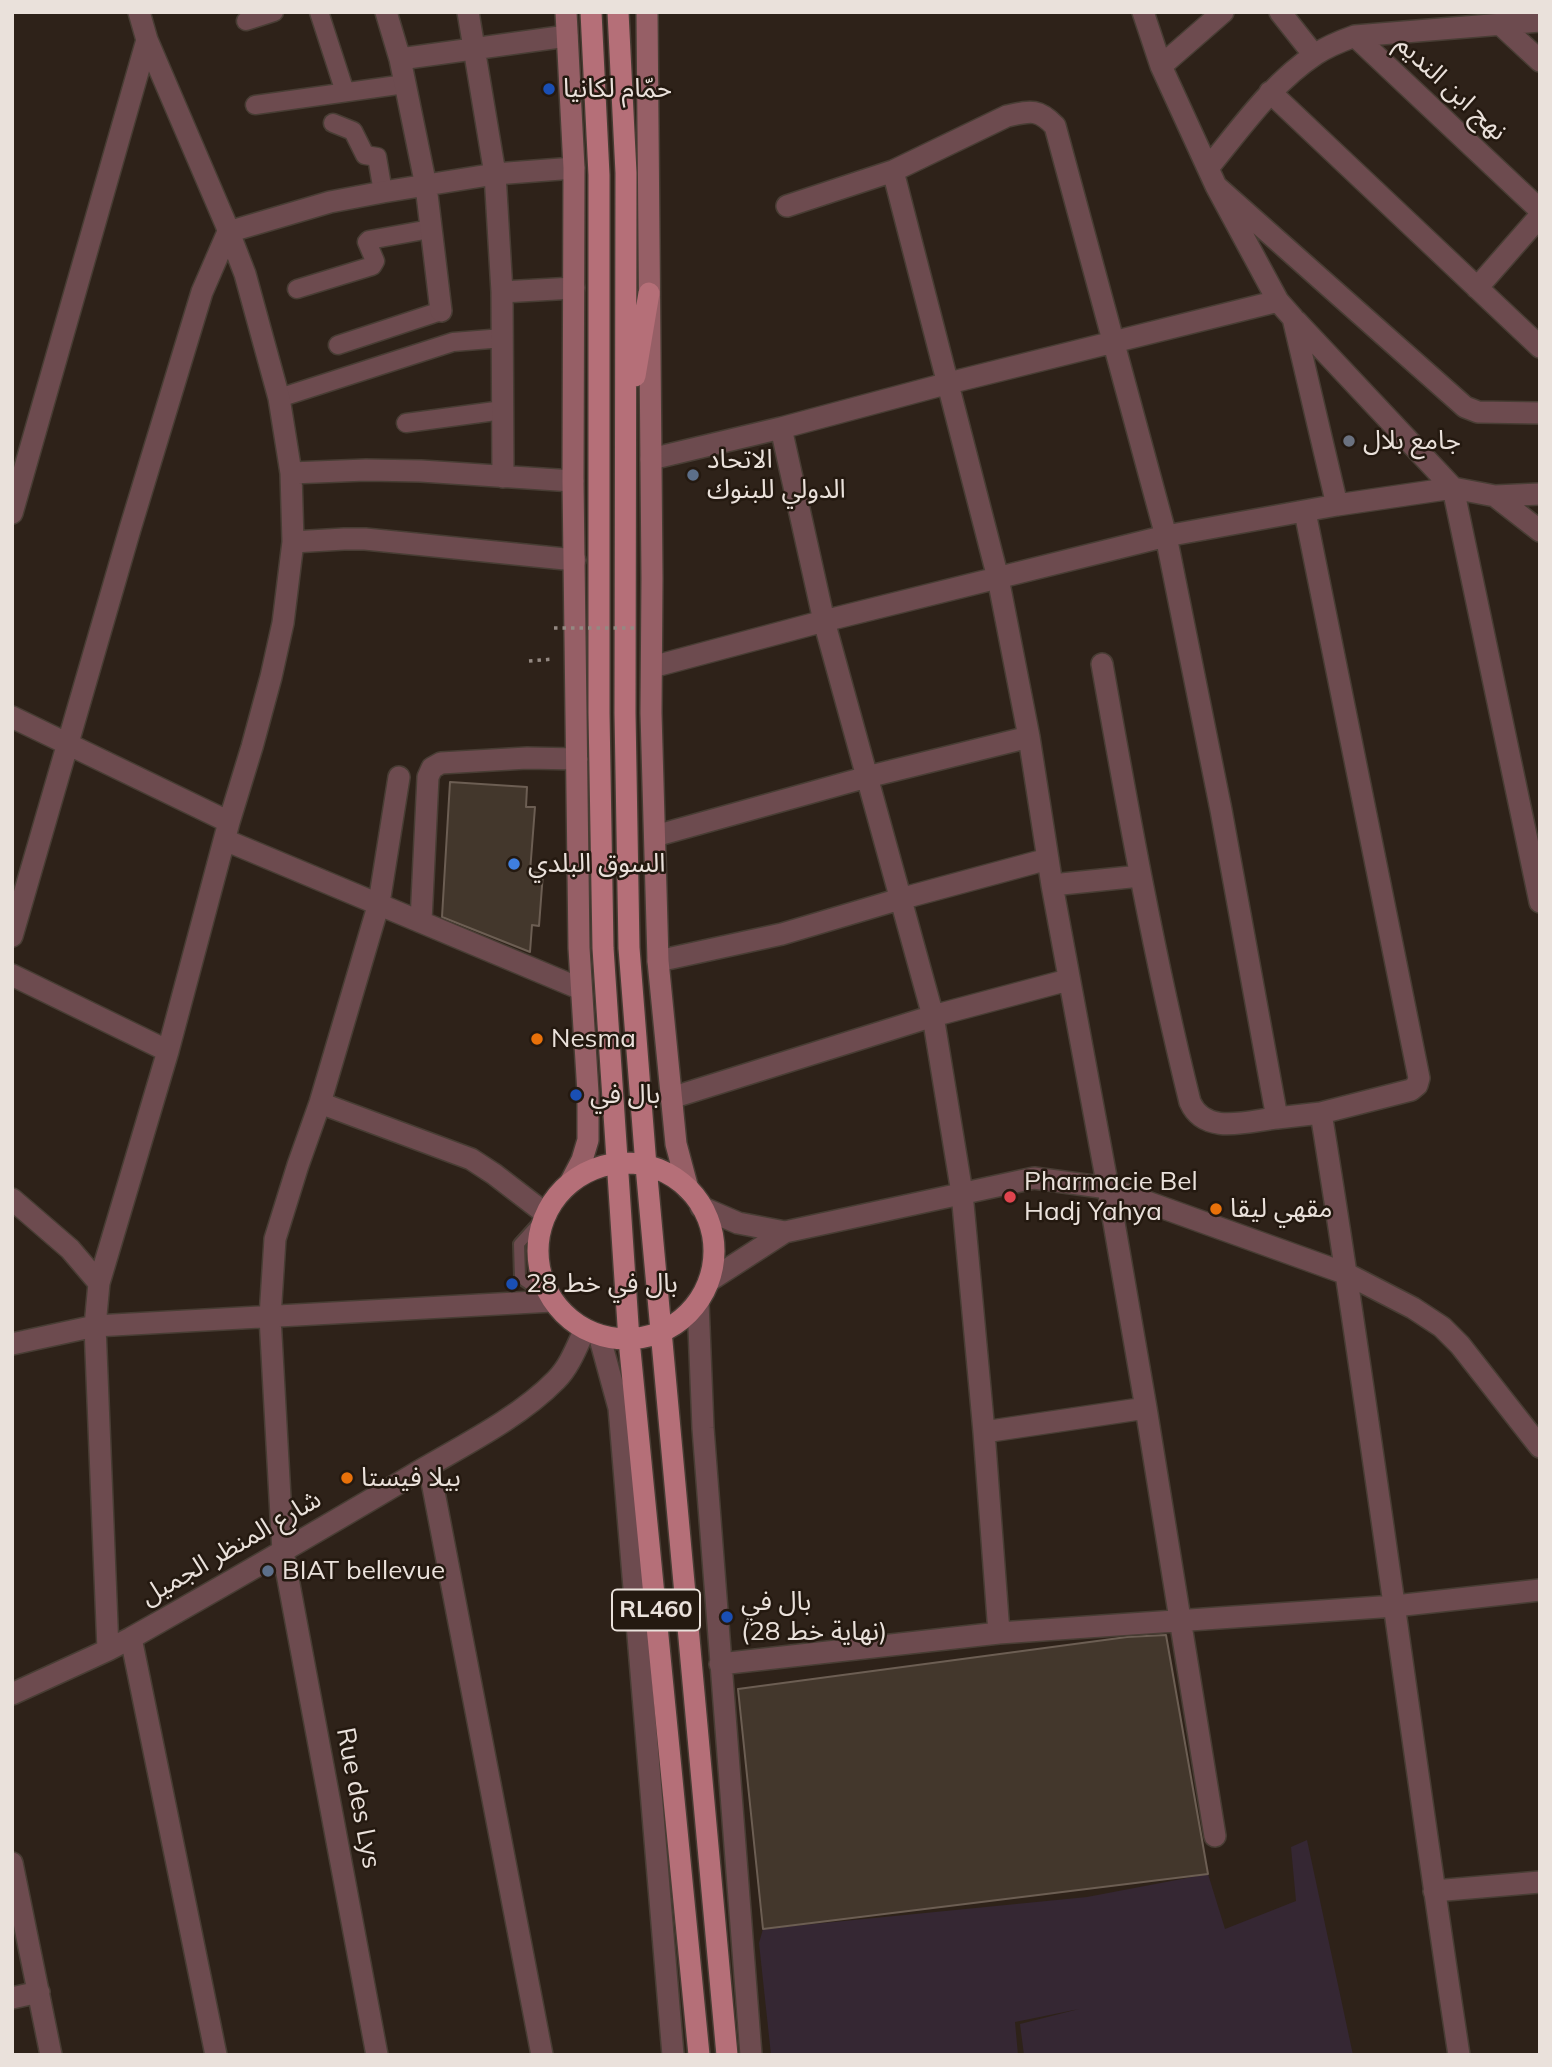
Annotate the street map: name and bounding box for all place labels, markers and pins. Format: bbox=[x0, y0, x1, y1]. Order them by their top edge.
place label: حمّام لكانيا bbox=[563, 73, 672, 105]
marker: حمّام لكانيا bbox=[541, 81, 557, 97]
place label: جامع بلال bbox=[1363, 425, 1461, 457]
marker: جامع بلال bbox=[1341, 433, 1357, 449]
place label: الاتحاد الدولي للبنوك bbox=[707, 444, 846, 505]
marker: الاتحاد الدولي للبنوك bbox=[685, 467, 701, 483]
place label: السوق البلدي bbox=[528, 848, 665, 880]
marker: السوق البلدي bbox=[506, 856, 522, 872]
place label: Nesma bbox=[551, 1023, 636, 1055]
marker: Nesma bbox=[529, 1031, 545, 1047]
place label: بال في bbox=[590, 1079, 660, 1111]
marker: بال في bbox=[568, 1087, 584, 1103]
place label: Pharmacie Bel Hadj Yahya bbox=[1024, 1166, 1198, 1228]
marker: Pharmacie Bel Hadj Yahya bbox=[1002, 1189, 1018, 1205]
place label: مقهي ليقا bbox=[1230, 1193, 1333, 1225]
marker: مقهي ليقا bbox=[1208, 1201, 1224, 1217]
place label: بال في خط 28 bbox=[526, 1268, 678, 1300]
marker: بال في خط 28 bbox=[504, 1276, 520, 1292]
place label: بيلا فيستا bbox=[361, 1462, 461, 1494]
marker: بيلا فيستا bbox=[339, 1470, 355, 1486]
place label: BIAT bellevue bbox=[282, 1555, 445, 1587]
marker: BIAT bellevue bbox=[260, 1563, 276, 1579]
place label: بال في (نهاية خط 28) bbox=[741, 1586, 887, 1648]
marker: بال في (نهاية خط 28) bbox=[719, 1609, 735, 1625]

